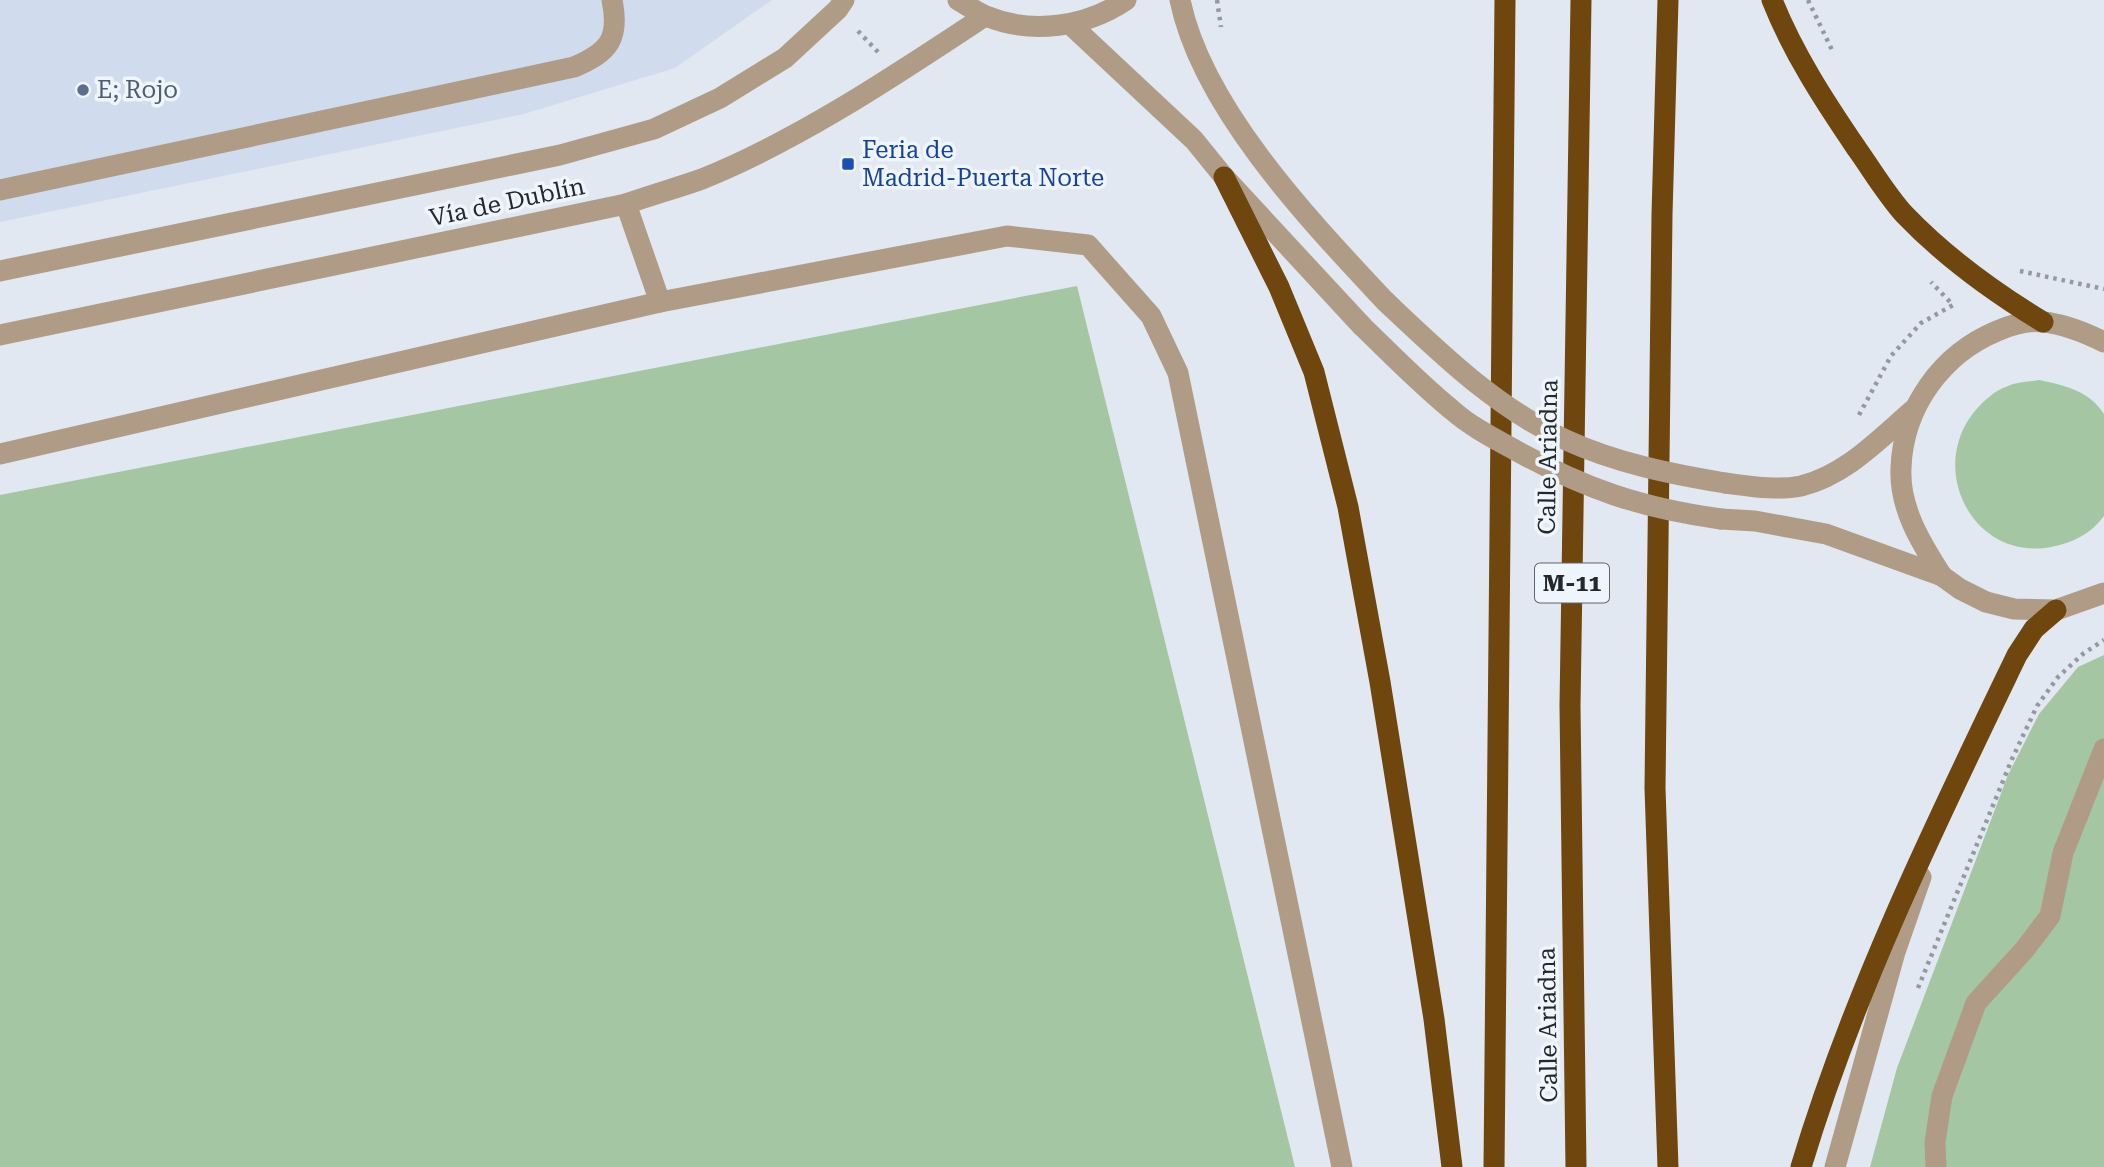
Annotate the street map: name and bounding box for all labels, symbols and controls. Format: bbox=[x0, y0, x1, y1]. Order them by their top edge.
place label: E; Rojo bbox=[97, 76, 178, 104]
marker: E; Rojo bbox=[75, 82, 91, 98]
place label: Feria de Madrid-Puerta Norte bbox=[862, 136, 1104, 192]
marker: Feria de Madrid-Puerta Norte bbox=[840, 156, 856, 172]
street label: Vía de Dublín bbox=[427, 172, 587, 232]
street label: Calle Ariadna bbox=[1533, 379, 1563, 535]
road number: M-11 bbox=[1535, 564, 1609, 603]
street label: Calle Ariadna bbox=[1533, 947, 1563, 1103]

